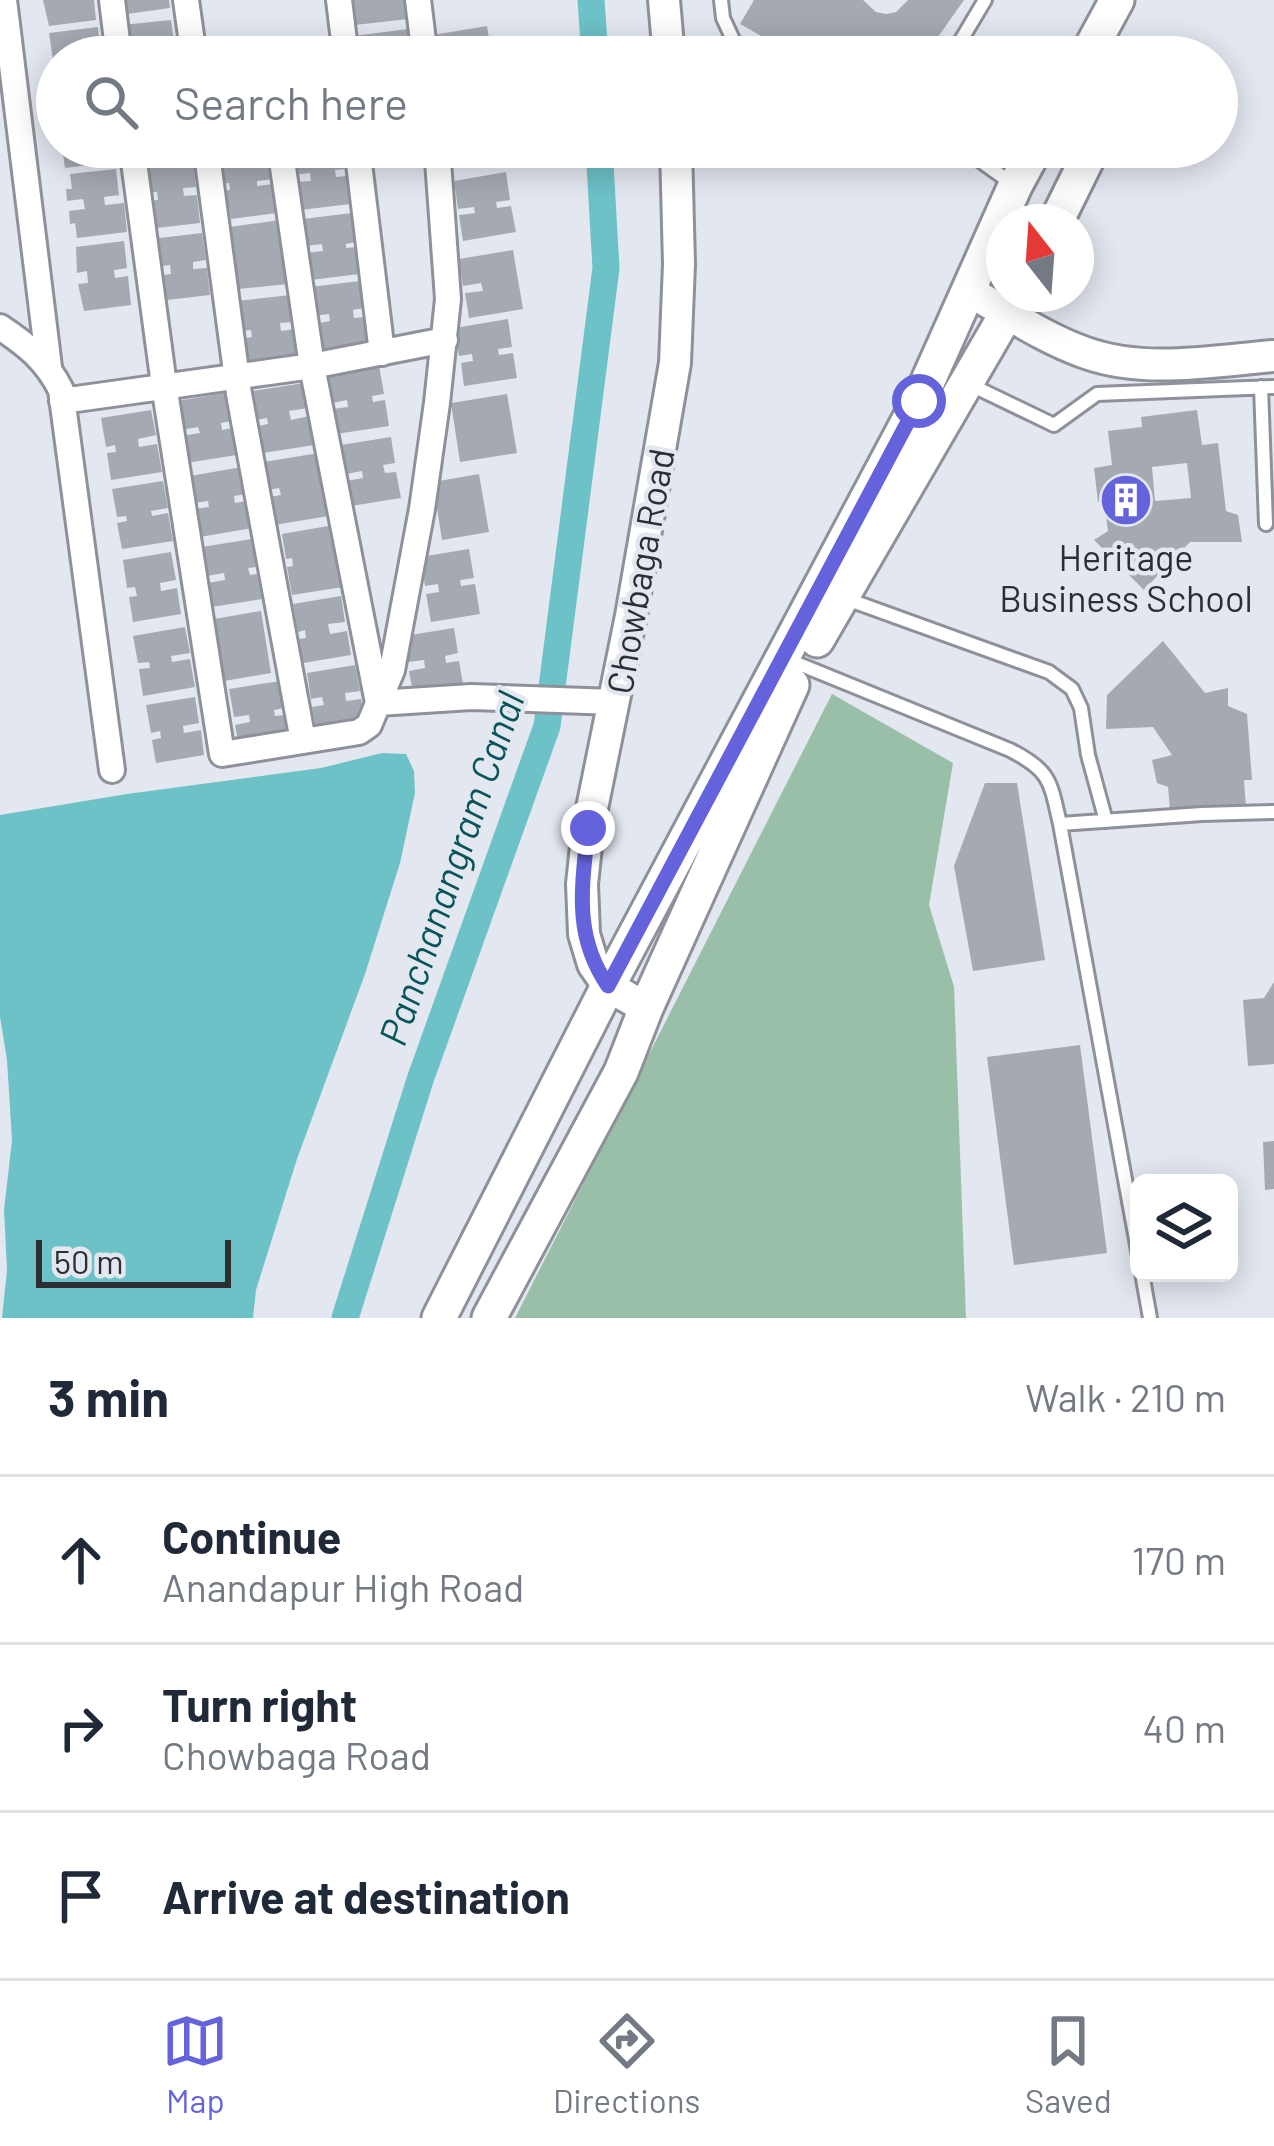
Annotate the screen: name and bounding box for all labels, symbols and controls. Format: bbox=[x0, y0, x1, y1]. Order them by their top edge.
search box bbox=[36, 36, 1238, 168]
icon: search bbox=[78, 69, 144, 135]
text: Search here bbox=[174, 75, 408, 129]
north arrow bbox=[986, 204, 1094, 312]
route start bbox=[892, 374, 946, 428]
street label: Chowbaga Road bbox=[596, 445, 682, 697]
building icon: Heritage Business School bbox=[1098, 472, 1154, 528]
place label: Heritage Business School bbox=[999, 535, 1253, 619]
water label: Panchanangram Canal bbox=[367, 685, 533, 1051]
route end bbox=[561, 801, 615, 855]
map controls bbox=[1130, 1174, 1238, 1282]
button: layers bbox=[1130, 1174, 1238, 1282]
scale bar bbox=[36, 1234, 231, 1287]
text: 50 m bbox=[54, 1241, 124, 1281]
text: 3 min bbox=[48, 1366, 169, 1427]
text: Walk · 210 m bbox=[1025, 1373, 1226, 1420]
text: Continue bbox=[162, 1509, 341, 1563]
icon: ahead bbox=[48, 1527, 114, 1593]
text: 170 m bbox=[1132, 1536, 1226, 1583]
text: Anandapur High Road bbox=[162, 1563, 524, 1610]
text: Turn right bbox=[162, 1677, 357, 1731]
icon: right bbox=[48, 1695, 114, 1761]
text: 40 m bbox=[1142, 1704, 1226, 1751]
text: Chowbaga Road bbox=[162, 1731, 431, 1778]
icon: arrive bbox=[48, 1863, 114, 1929]
text: Arrive at destination bbox=[162, 1869, 570, 1923]
tab: Map bbox=[162, 2008, 228, 2120]
tab: Directions bbox=[553, 2008, 700, 2120]
tab: Saved bbox=[1025, 2008, 1112, 2120]

